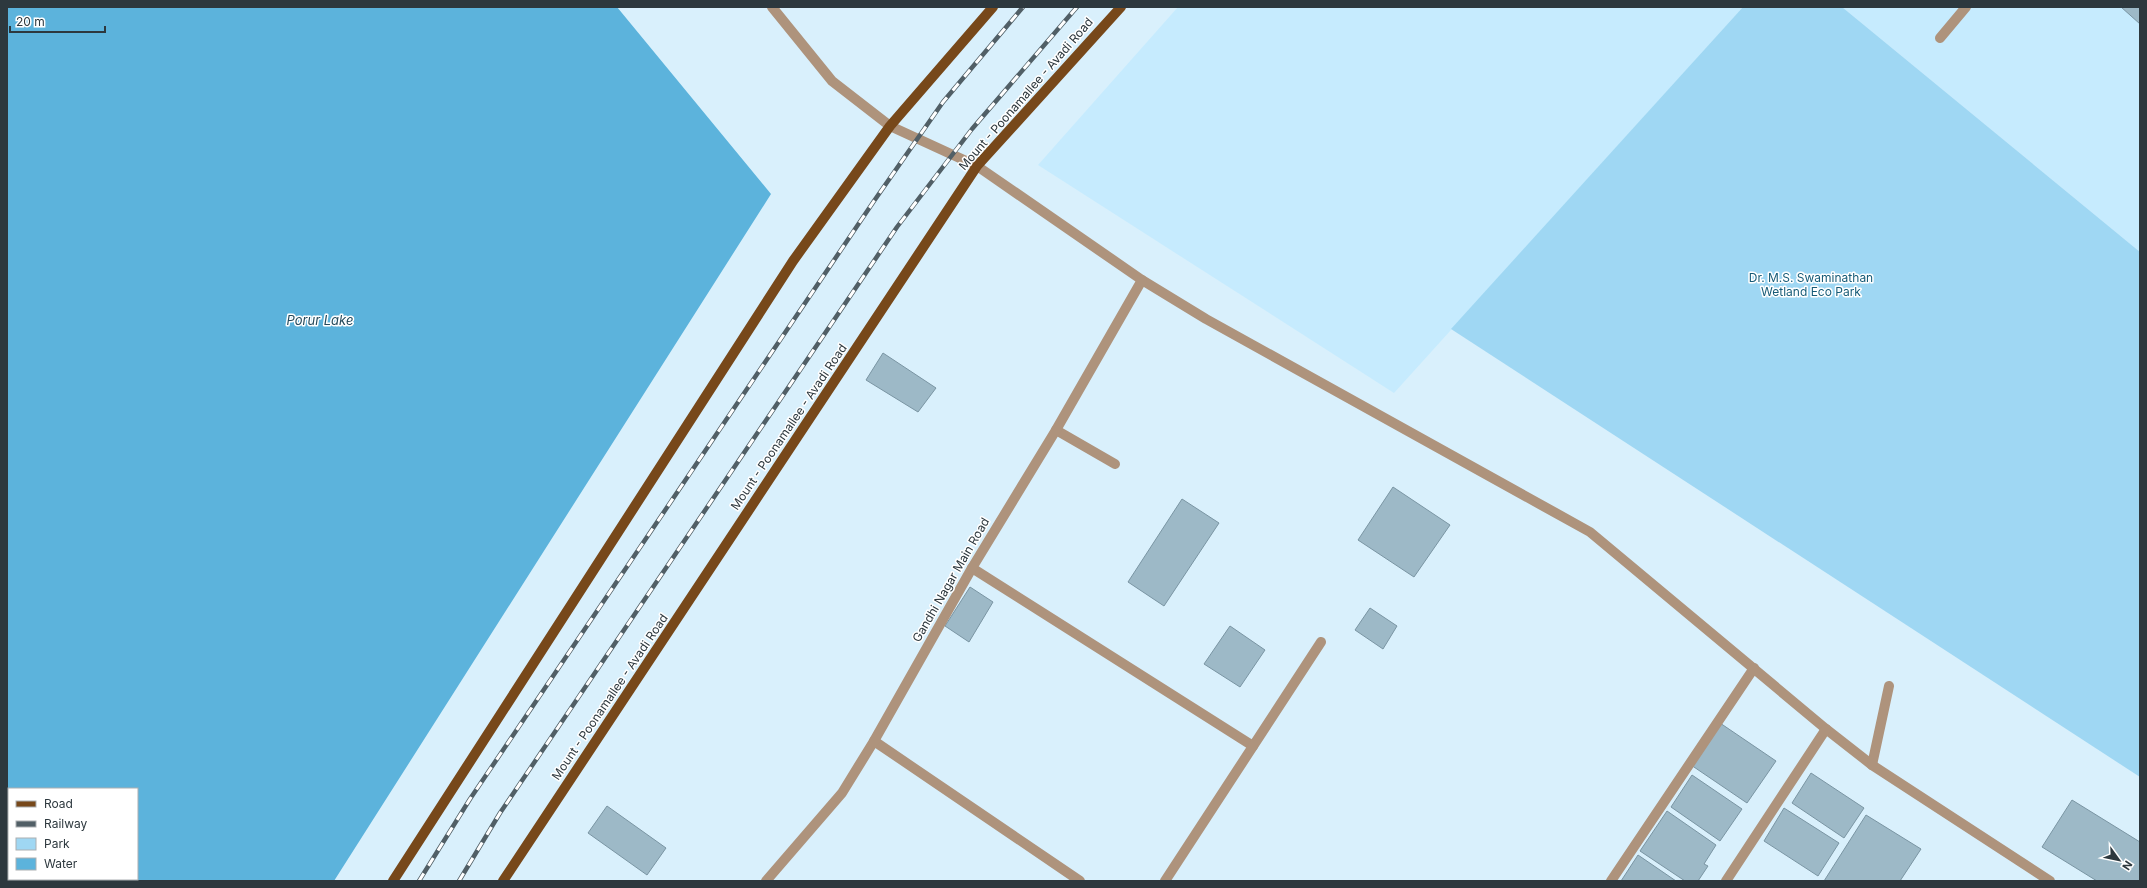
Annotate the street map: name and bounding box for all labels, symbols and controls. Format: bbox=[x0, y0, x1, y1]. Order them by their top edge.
scale bar bbox=[10, 8, 105, 34]
text: 20 m bbox=[16, 14, 45, 29]
street label: Mount - Poonamallee - Avadi Road bbox=[955, 14, 1096, 173]
park label: Dr. M.S. Swaminathan Wetland Eco Park bbox=[1749, 270, 1873, 299]
water label: Porur Lake bbox=[287, 312, 353, 328]
street label: Mount - Poonamallee - Avadi Road bbox=[727, 341, 850, 513]
street label: Gandhi Nagar Main Road bbox=[909, 515, 992, 645]
street label: Mount - Poonamallee - Avadi Road bbox=[548, 611, 671, 783]
legend bbox=[8, 788, 138, 880]
text: Road bbox=[44, 796, 73, 811]
text: Railway bbox=[44, 816, 88, 831]
text: Park bbox=[44, 836, 70, 851]
north arrow bbox=[2099, 840, 2139, 880]
text: Water bbox=[44, 856, 78, 871]
text: N bbox=[2119, 858, 2136, 873]

